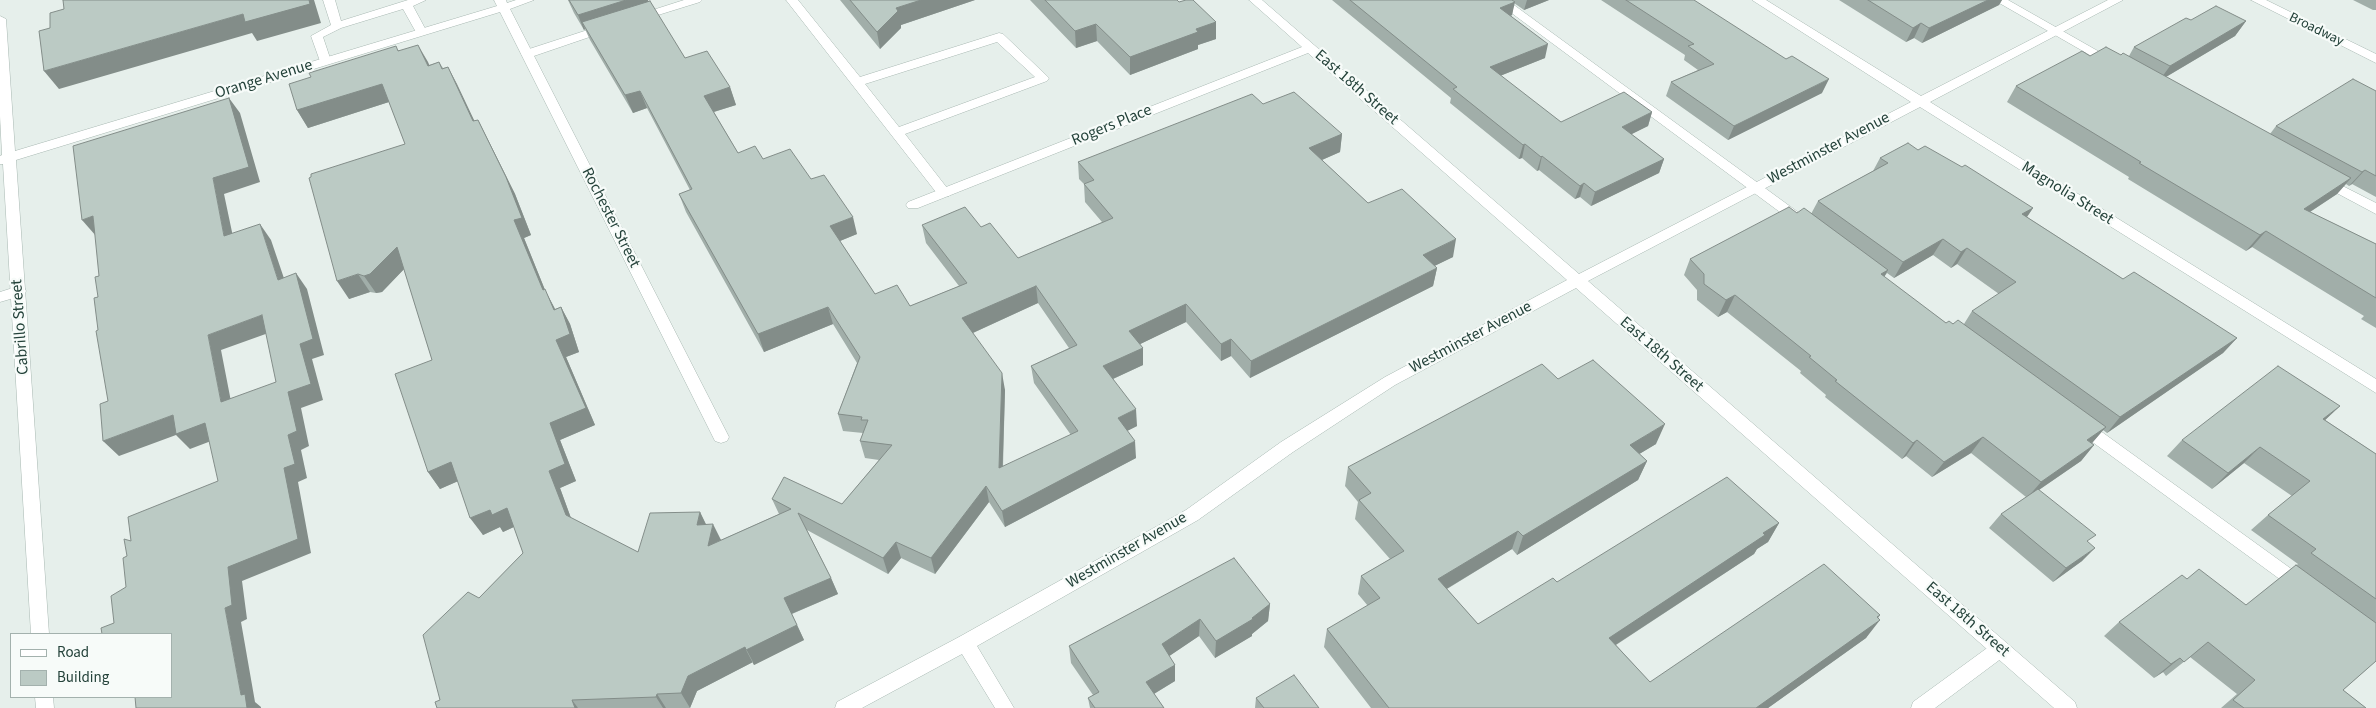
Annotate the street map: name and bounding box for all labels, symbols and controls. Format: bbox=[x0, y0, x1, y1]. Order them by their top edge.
street label: Broadway bbox=[2286, 10, 2346, 50]
street label: East 18th Street bbox=[1310, 46, 1402, 130]
street label: Orange Avenue bbox=[213, 56, 315, 104]
street label: Rogers Place bbox=[1069, 101, 1155, 151]
street label: Westminster Avenue bbox=[1765, 109, 1893, 189]
street label: Magnolia Street bbox=[2018, 158, 2116, 230]
street label: Rochester Street bbox=[576, 165, 644, 271]
street label: Cabrillo Street bbox=[8, 279, 34, 375]
street label: Westminster Avenue bbox=[1407, 298, 1535, 378]
street label: East 18th Street bbox=[1615, 313, 1707, 397]
street label: Westminster Avenue bbox=[1063, 509, 1191, 593]
street label: East 18th Street bbox=[1921, 578, 2013, 662]
legend bbox=[10, 633, 172, 698]
text: Road bbox=[57, 642, 89, 663]
text: Building bbox=[57, 667, 109, 688]

